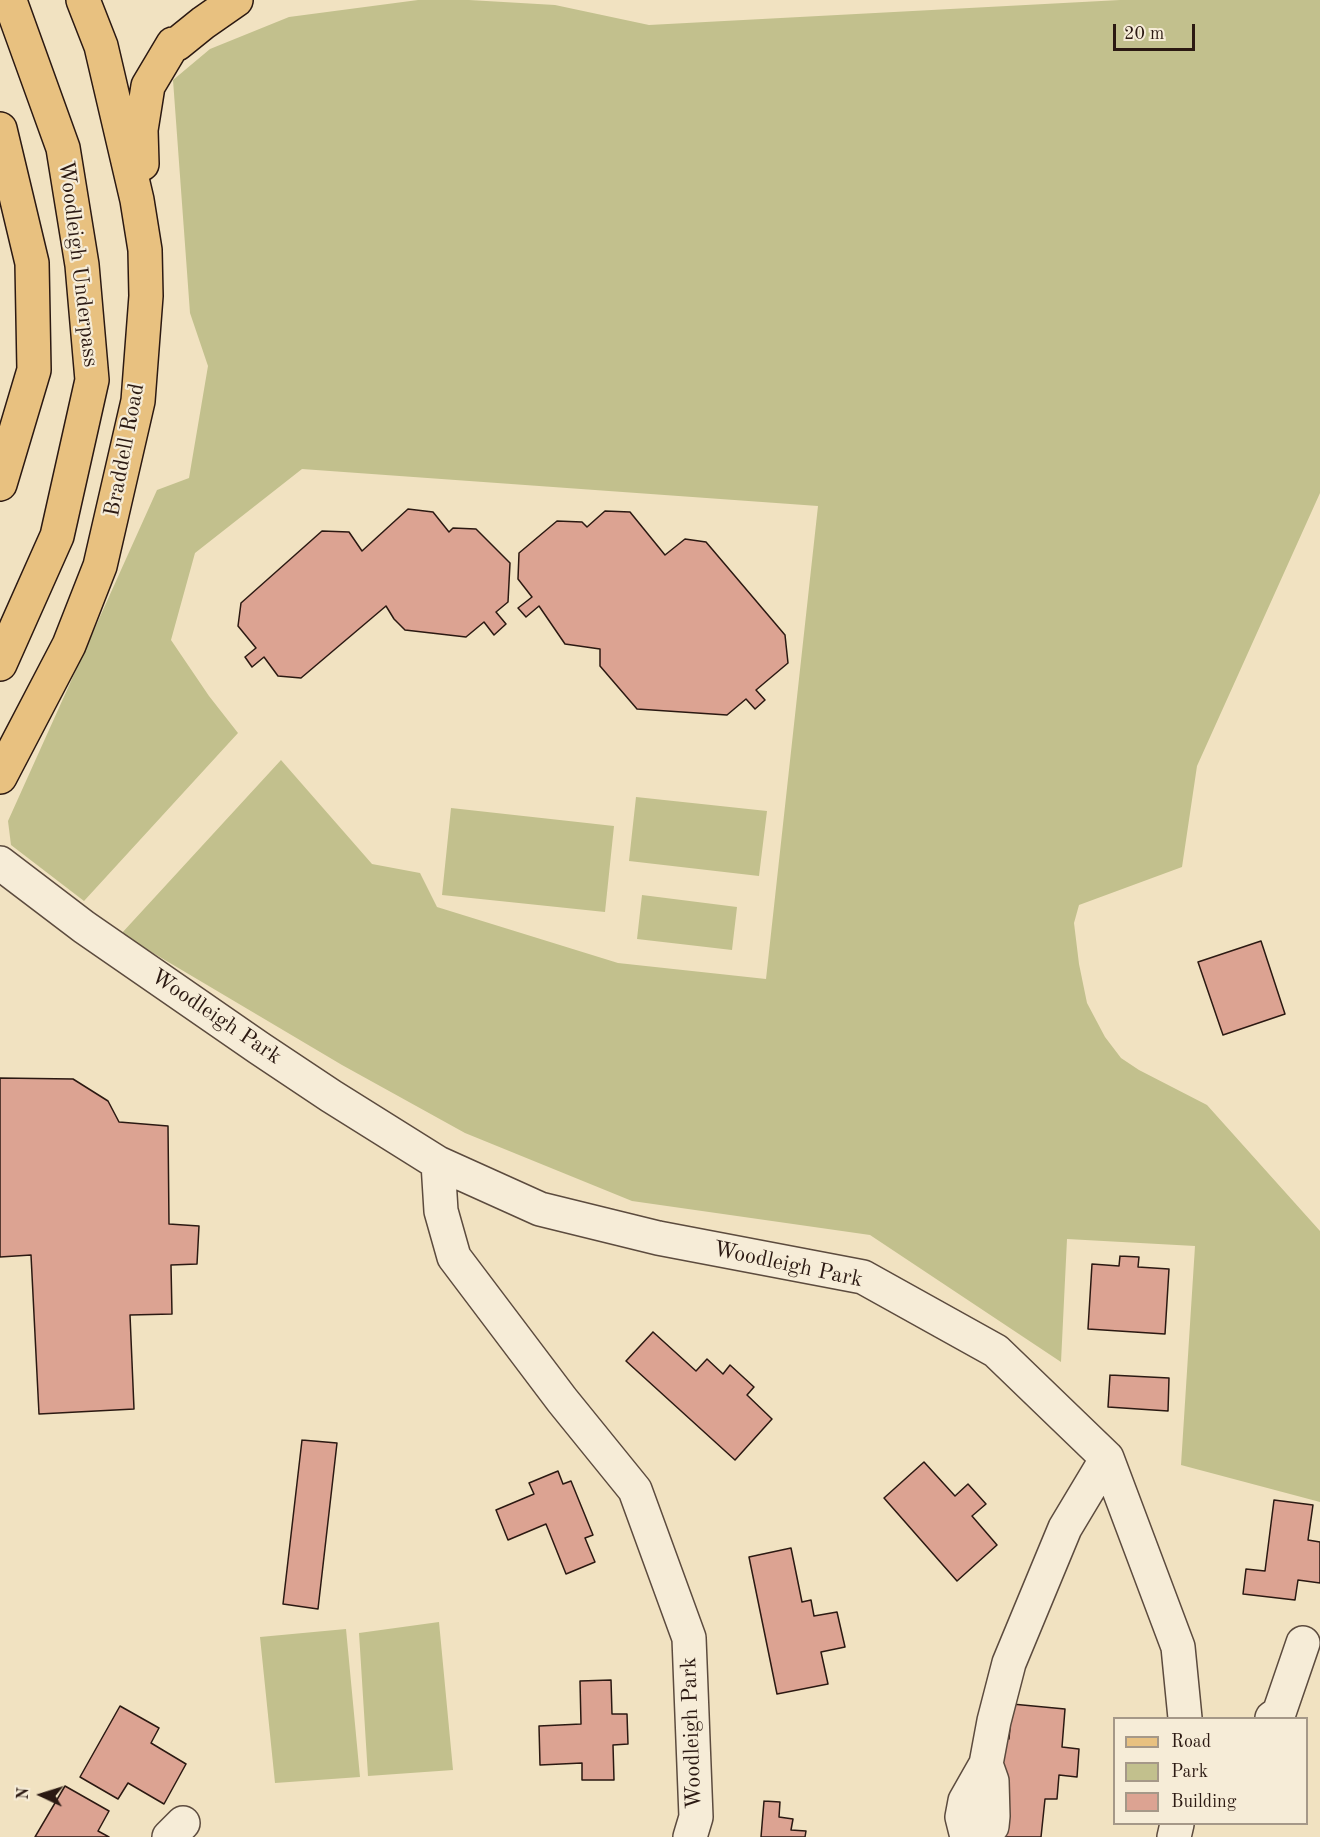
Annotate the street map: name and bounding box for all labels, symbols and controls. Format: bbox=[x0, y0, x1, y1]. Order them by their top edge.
scale bar bbox=[1116, 12, 1198, 50]
text: 20 m bbox=[1124, 25, 1164, 43]
street label: Woodleigh Underpass bbox=[52, 159, 104, 369]
street label: Braddell Road bbox=[99, 381, 151, 519]
street label: Woodleigh Park bbox=[146, 964, 286, 1070]
street label: Woodleigh Park bbox=[711, 1236, 865, 1294]
street label: Woodleigh Park bbox=[676, 1657, 708, 1809]
legend bbox=[1113, 1717, 1308, 1825]
text: Road bbox=[1171, 1733, 1211, 1751]
text: Park bbox=[1171, 1763, 1208, 1781]
north arrow bbox=[12, 1765, 72, 1825]
text: N bbox=[16, 1787, 32, 1800]
text: Building bbox=[1171, 1793, 1236, 1811]

